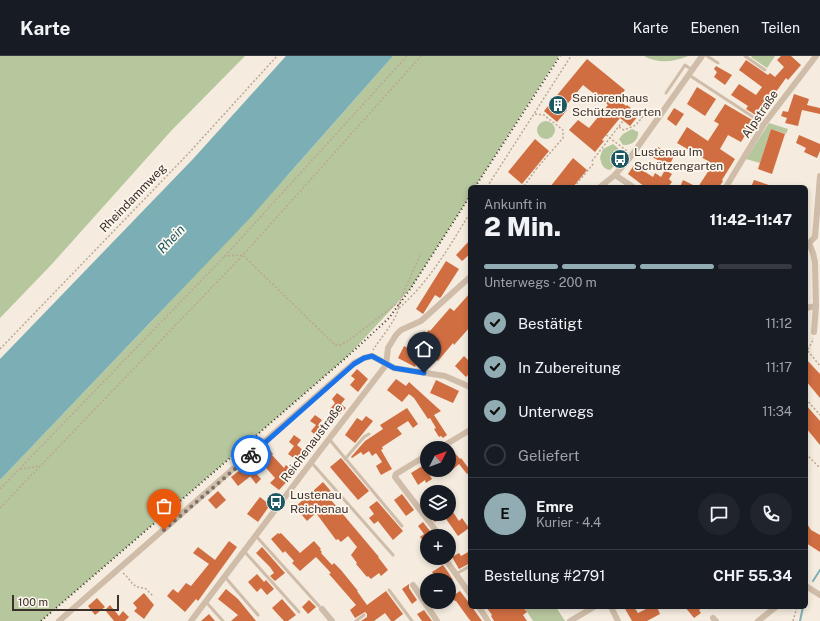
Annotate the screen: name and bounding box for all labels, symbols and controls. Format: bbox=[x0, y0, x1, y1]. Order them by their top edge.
text: Karte bbox=[20, 17, 70, 39]
text: Karte bbox=[633, 20, 668, 36]
text: Ebenen bbox=[690, 20, 739, 36]
text: Teilen bbox=[761, 20, 800, 36]
street label: Alpstraße bbox=[739, 87, 781, 141]
place label: Seniorenhaus Schützengarten bbox=[572, 91, 661, 119]
building icon: Seniorenhaus Schützengarten bbox=[547, 94, 569, 116]
place label: Lustenau Im Schützengarten bbox=[634, 145, 723, 173]
bus stop icon: Lustenau Im Schützengarten bbox=[609, 148, 631, 170]
street label: Rheindammweg bbox=[97, 161, 169, 235]
text: Ankunft in bbox=[484, 197, 547, 212]
text: 2 Min. bbox=[484, 211, 561, 242]
text: 11:42–11:47 bbox=[709, 211, 792, 228]
water label: Rhein bbox=[154, 222, 188, 256]
text: Unterwegs · 200 m bbox=[484, 275, 597, 290]
icon: check bbox=[484, 312, 506, 334]
text: Bestätigt bbox=[518, 315, 582, 332]
text: 11:12 bbox=[765, 316, 792, 331]
pin bbox=[407, 332, 441, 373]
icon: home bbox=[413, 338, 435, 360]
icon: check bbox=[484, 356, 506, 378]
text: In Zubereitung bbox=[518, 359, 621, 376]
text: 11:17 bbox=[765, 360, 792, 375]
icon: check bbox=[484, 400, 506, 422]
street label: Reichenaustraße bbox=[278, 401, 346, 485]
text: Unterwegs bbox=[518, 403, 594, 420]
text: 11:34 bbox=[762, 404, 792, 419]
courier bbox=[231, 435, 271, 475]
north arrow bbox=[420, 441, 456, 477]
map controls bbox=[420, 441, 456, 609]
icon: bike bbox=[240, 444, 262, 466]
text: Geliefert bbox=[518, 447, 580, 464]
button: layers bbox=[420, 485, 456, 521]
place label: Lustenau Reichenau bbox=[290, 488, 348, 516]
pin bbox=[147, 489, 181, 530]
bus stop icon: Lustenau Reichenau bbox=[265, 491, 287, 513]
button: chat bbox=[698, 493, 740, 535]
button: phone bbox=[750, 493, 792, 535]
icon: bag bbox=[153, 495, 175, 517]
text: Emre bbox=[536, 498, 574, 515]
text: E bbox=[500, 505, 510, 522]
text: Kurier · 4.4 bbox=[536, 515, 601, 530]
button: + bbox=[420, 529, 456, 565]
text: Bestellung #2791 bbox=[484, 567, 605, 584]
text: CHF 55.34 bbox=[713, 567, 792, 584]
button: − bbox=[420, 573, 456, 609]
scale bar bbox=[12, 593, 119, 612]
text: 100 m bbox=[18, 596, 48, 608]

